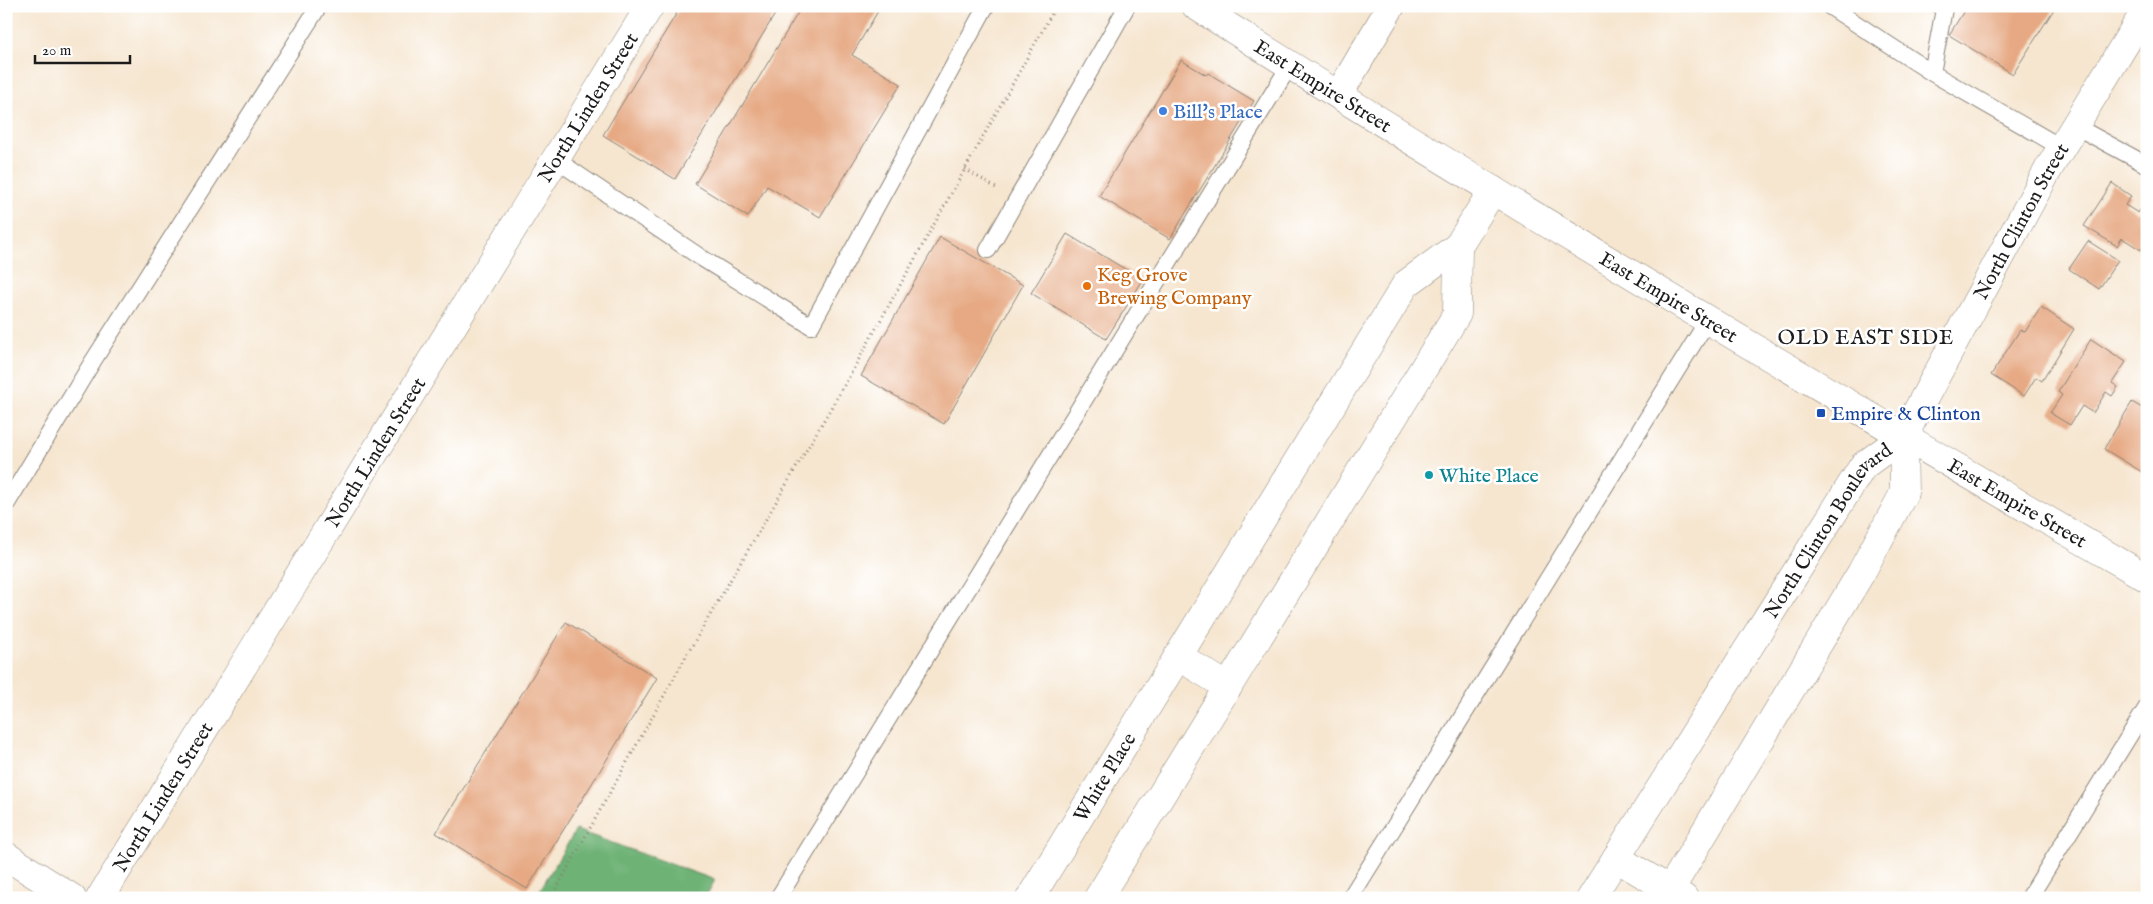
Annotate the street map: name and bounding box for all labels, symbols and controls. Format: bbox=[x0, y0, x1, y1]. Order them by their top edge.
street label: North Linden Street bbox=[533, 28, 645, 188]
scale bar bbox=[35, 32, 130, 64]
street label: East Empire Street bbox=[1249, 35, 1396, 139]
text: 20 m bbox=[42, 41, 72, 60]
place label: Bill's Place bbox=[1173, 100, 1263, 125]
marker: Bill's Place bbox=[1157, 105, 1169, 117]
street label: North Clinton Street bbox=[1969, 139, 2075, 304]
street label: East Empire Street bbox=[1594, 247, 1742, 349]
place label: Keg Grove Brewing Company bbox=[1097, 263, 1252, 311]
marker: Keg Grove Brewing Company bbox=[1081, 280, 1093, 292]
district label: OLD EAST SIDE bbox=[1778, 325, 1954, 352]
street label: North Linden Street bbox=[321, 373, 432, 532]
place label: Empire & Clinton bbox=[1831, 402, 1981, 427]
marker: Empire & Clinton bbox=[1815, 407, 1827, 419]
street label: North Clinton Boulevard bbox=[1759, 438, 1898, 623]
street label: East Empire Street bbox=[1943, 454, 2091, 554]
place label: White Place bbox=[1439, 464, 1539, 489]
marker: White Place bbox=[1423, 469, 1435, 481]
street label: North Linden Street bbox=[108, 718, 219, 877]
street label: White Place bbox=[1069, 729, 1142, 827]

